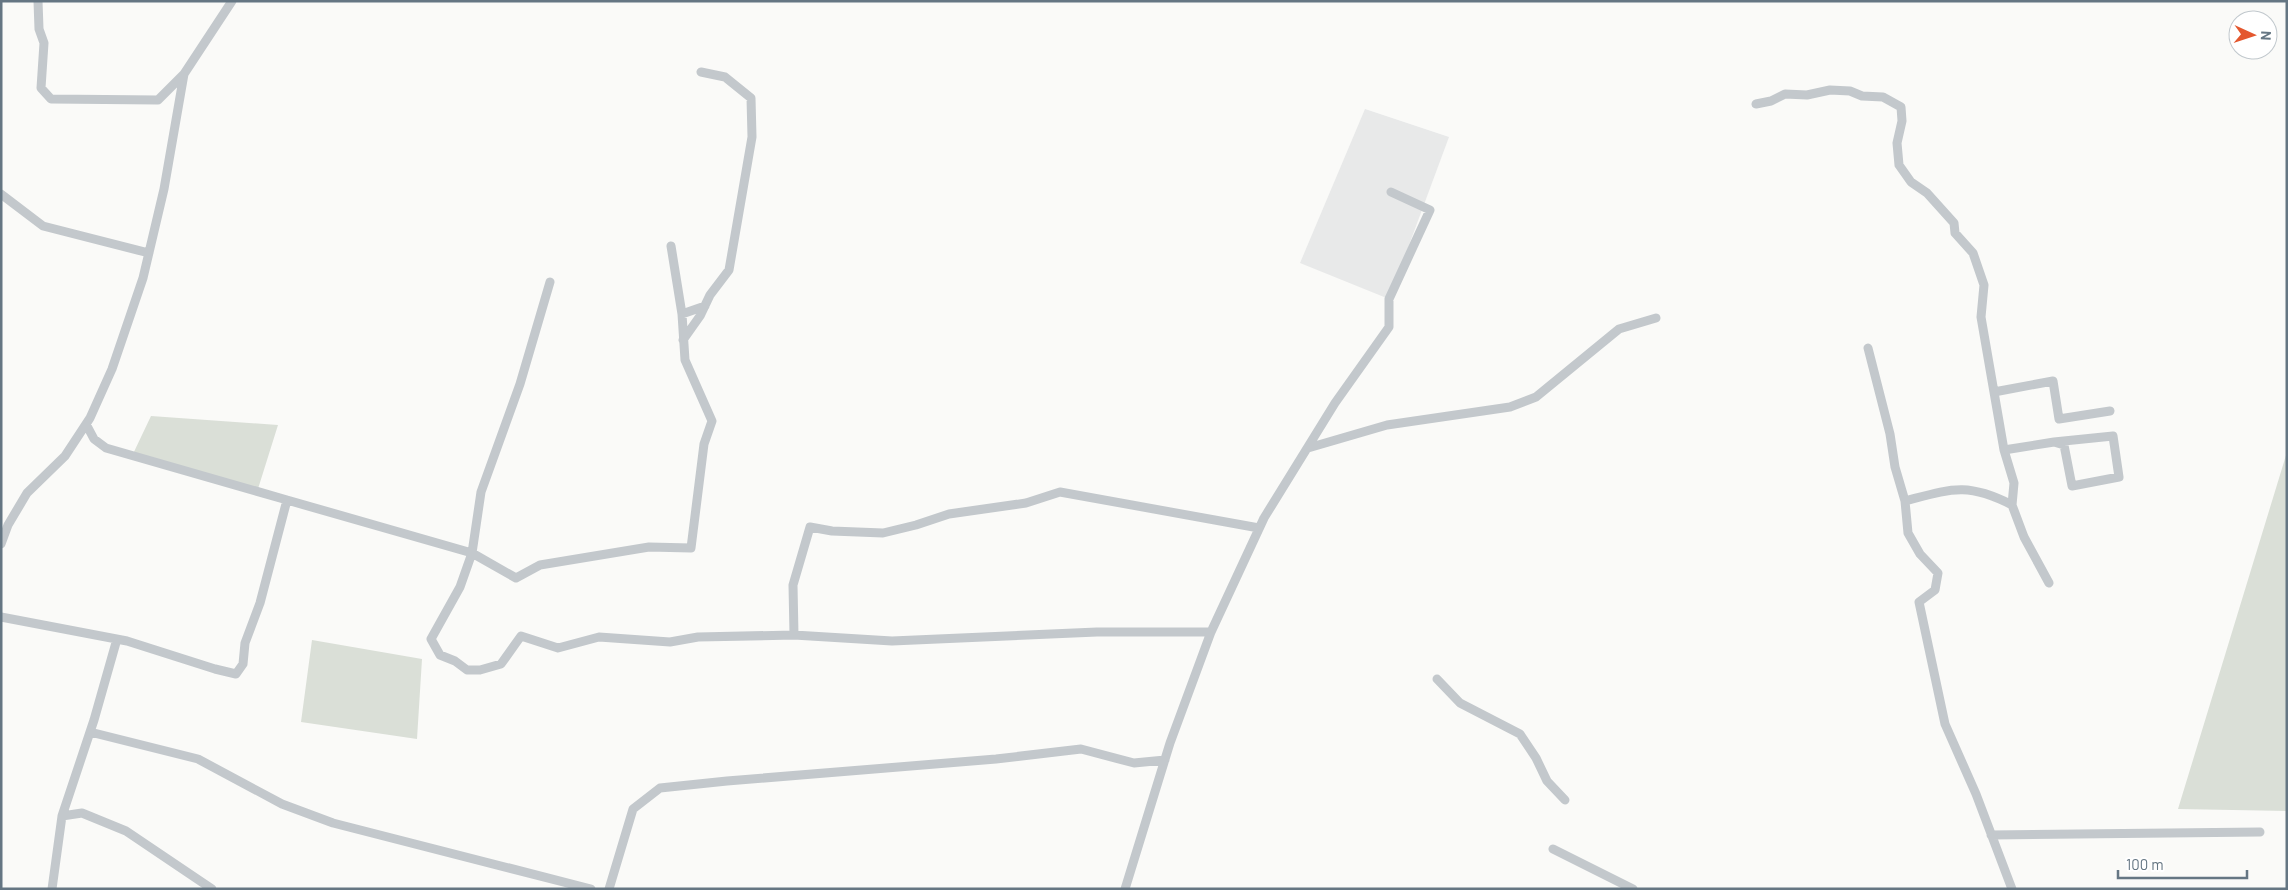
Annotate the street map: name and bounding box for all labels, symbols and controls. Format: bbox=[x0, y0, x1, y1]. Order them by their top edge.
north arrow bbox=[2228, 10, 2278, 60]
text: N bbox=[2258, 31, 2275, 41]
scale bar bbox=[2118, 848, 2247, 880]
text: 100 m bbox=[2126, 855, 2164, 873]

